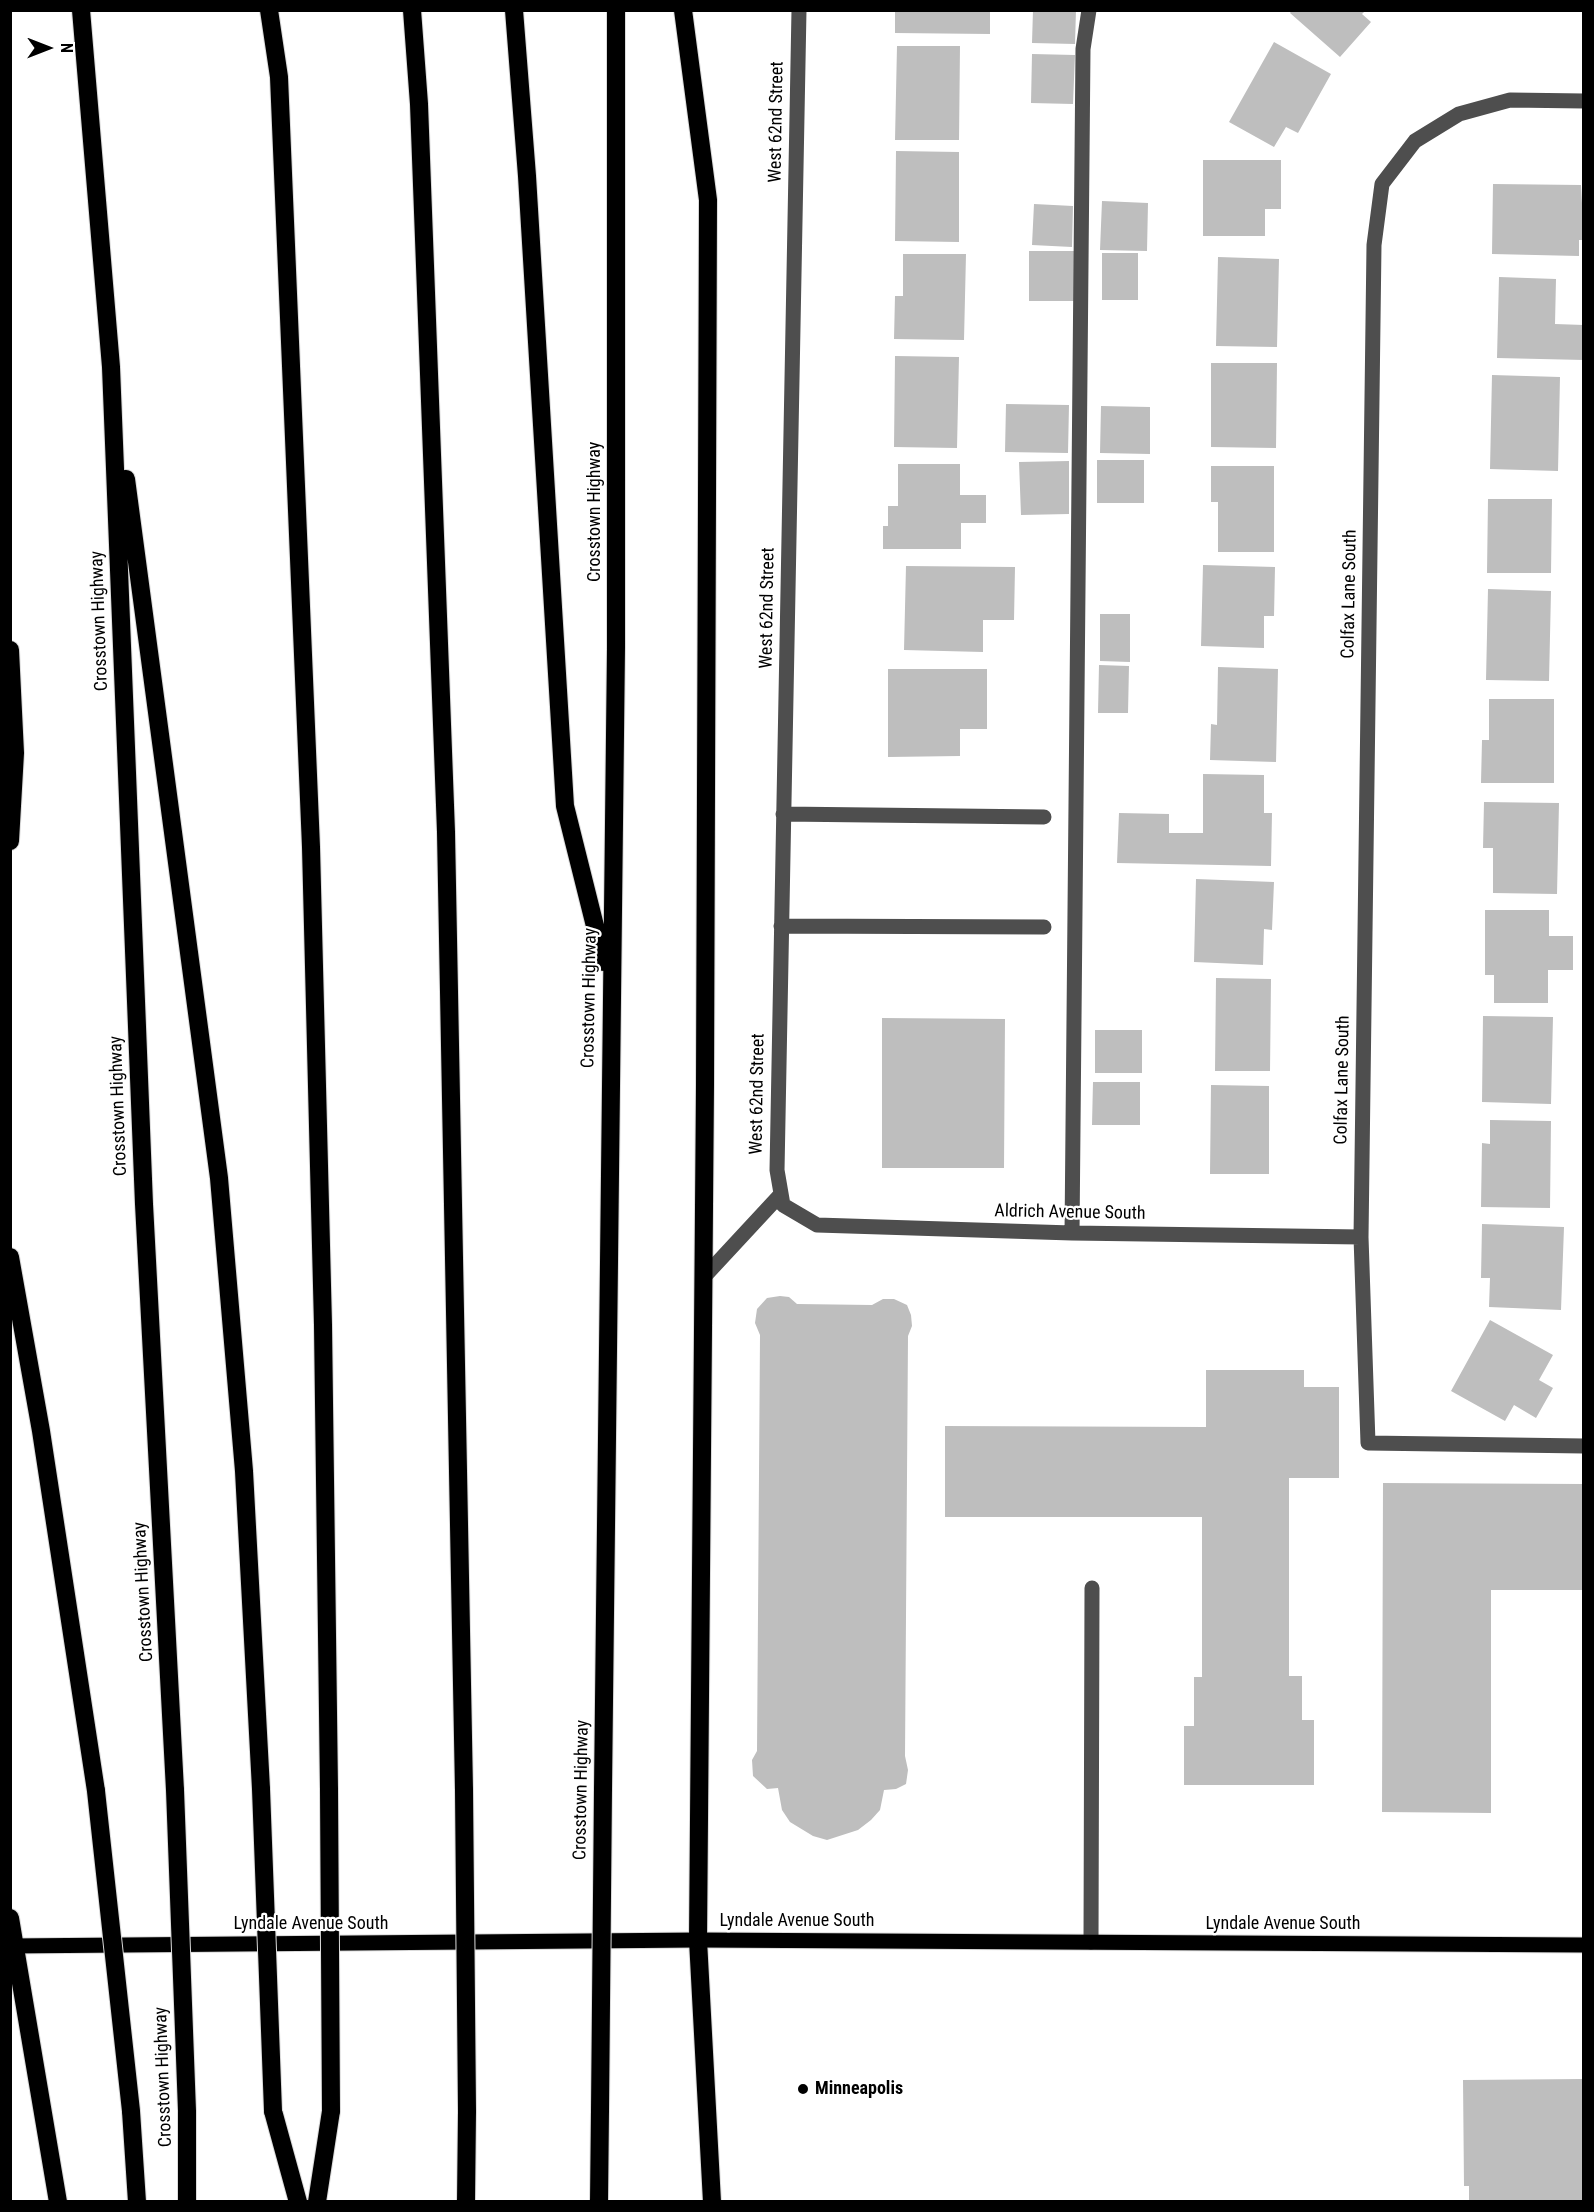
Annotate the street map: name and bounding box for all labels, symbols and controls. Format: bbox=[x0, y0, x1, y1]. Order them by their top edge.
north arrow bbox=[18, 18, 78, 78]
text: N bbox=[57, 43, 76, 53]
street label: West 62nd Street bbox=[765, 61, 789, 183]
street label: Crosstown Highway bbox=[584, 442, 606, 582]
street label: Colfax Lane South bbox=[1338, 529, 1362, 659]
street label: West 62nd Street bbox=[756, 547, 780, 669]
street label: Crosstown Highway bbox=[87, 551, 113, 691]
street label: Crosstown Highway bbox=[578, 928, 602, 1068]
street label: Colfax Lane South bbox=[1331, 1015, 1355, 1145]
street label: West 62nd Street bbox=[746, 1033, 770, 1155]
street label: Crosstown Highway bbox=[106, 1036, 132, 1176]
street label: Aldrich Avenue South bbox=[994, 1201, 1146, 1225]
street label: Crosstown Highway bbox=[130, 1521, 158, 1663]
street label: Crosstown Highway bbox=[570, 1720, 594, 1860]
street label: Lyndale Avenue South bbox=[720, 1910, 874, 1932]
street label: Lyndale Avenue South bbox=[234, 1913, 388, 1935]
street label: Lyndale Avenue South bbox=[1206, 1913, 1360, 1935]
street label: Crosstown Highway bbox=[151, 2007, 177, 2147]
place label: Minneapolis bbox=[815, 2078, 903, 2100]
marker: Minneapolis bbox=[796, 2082, 810, 2096]

